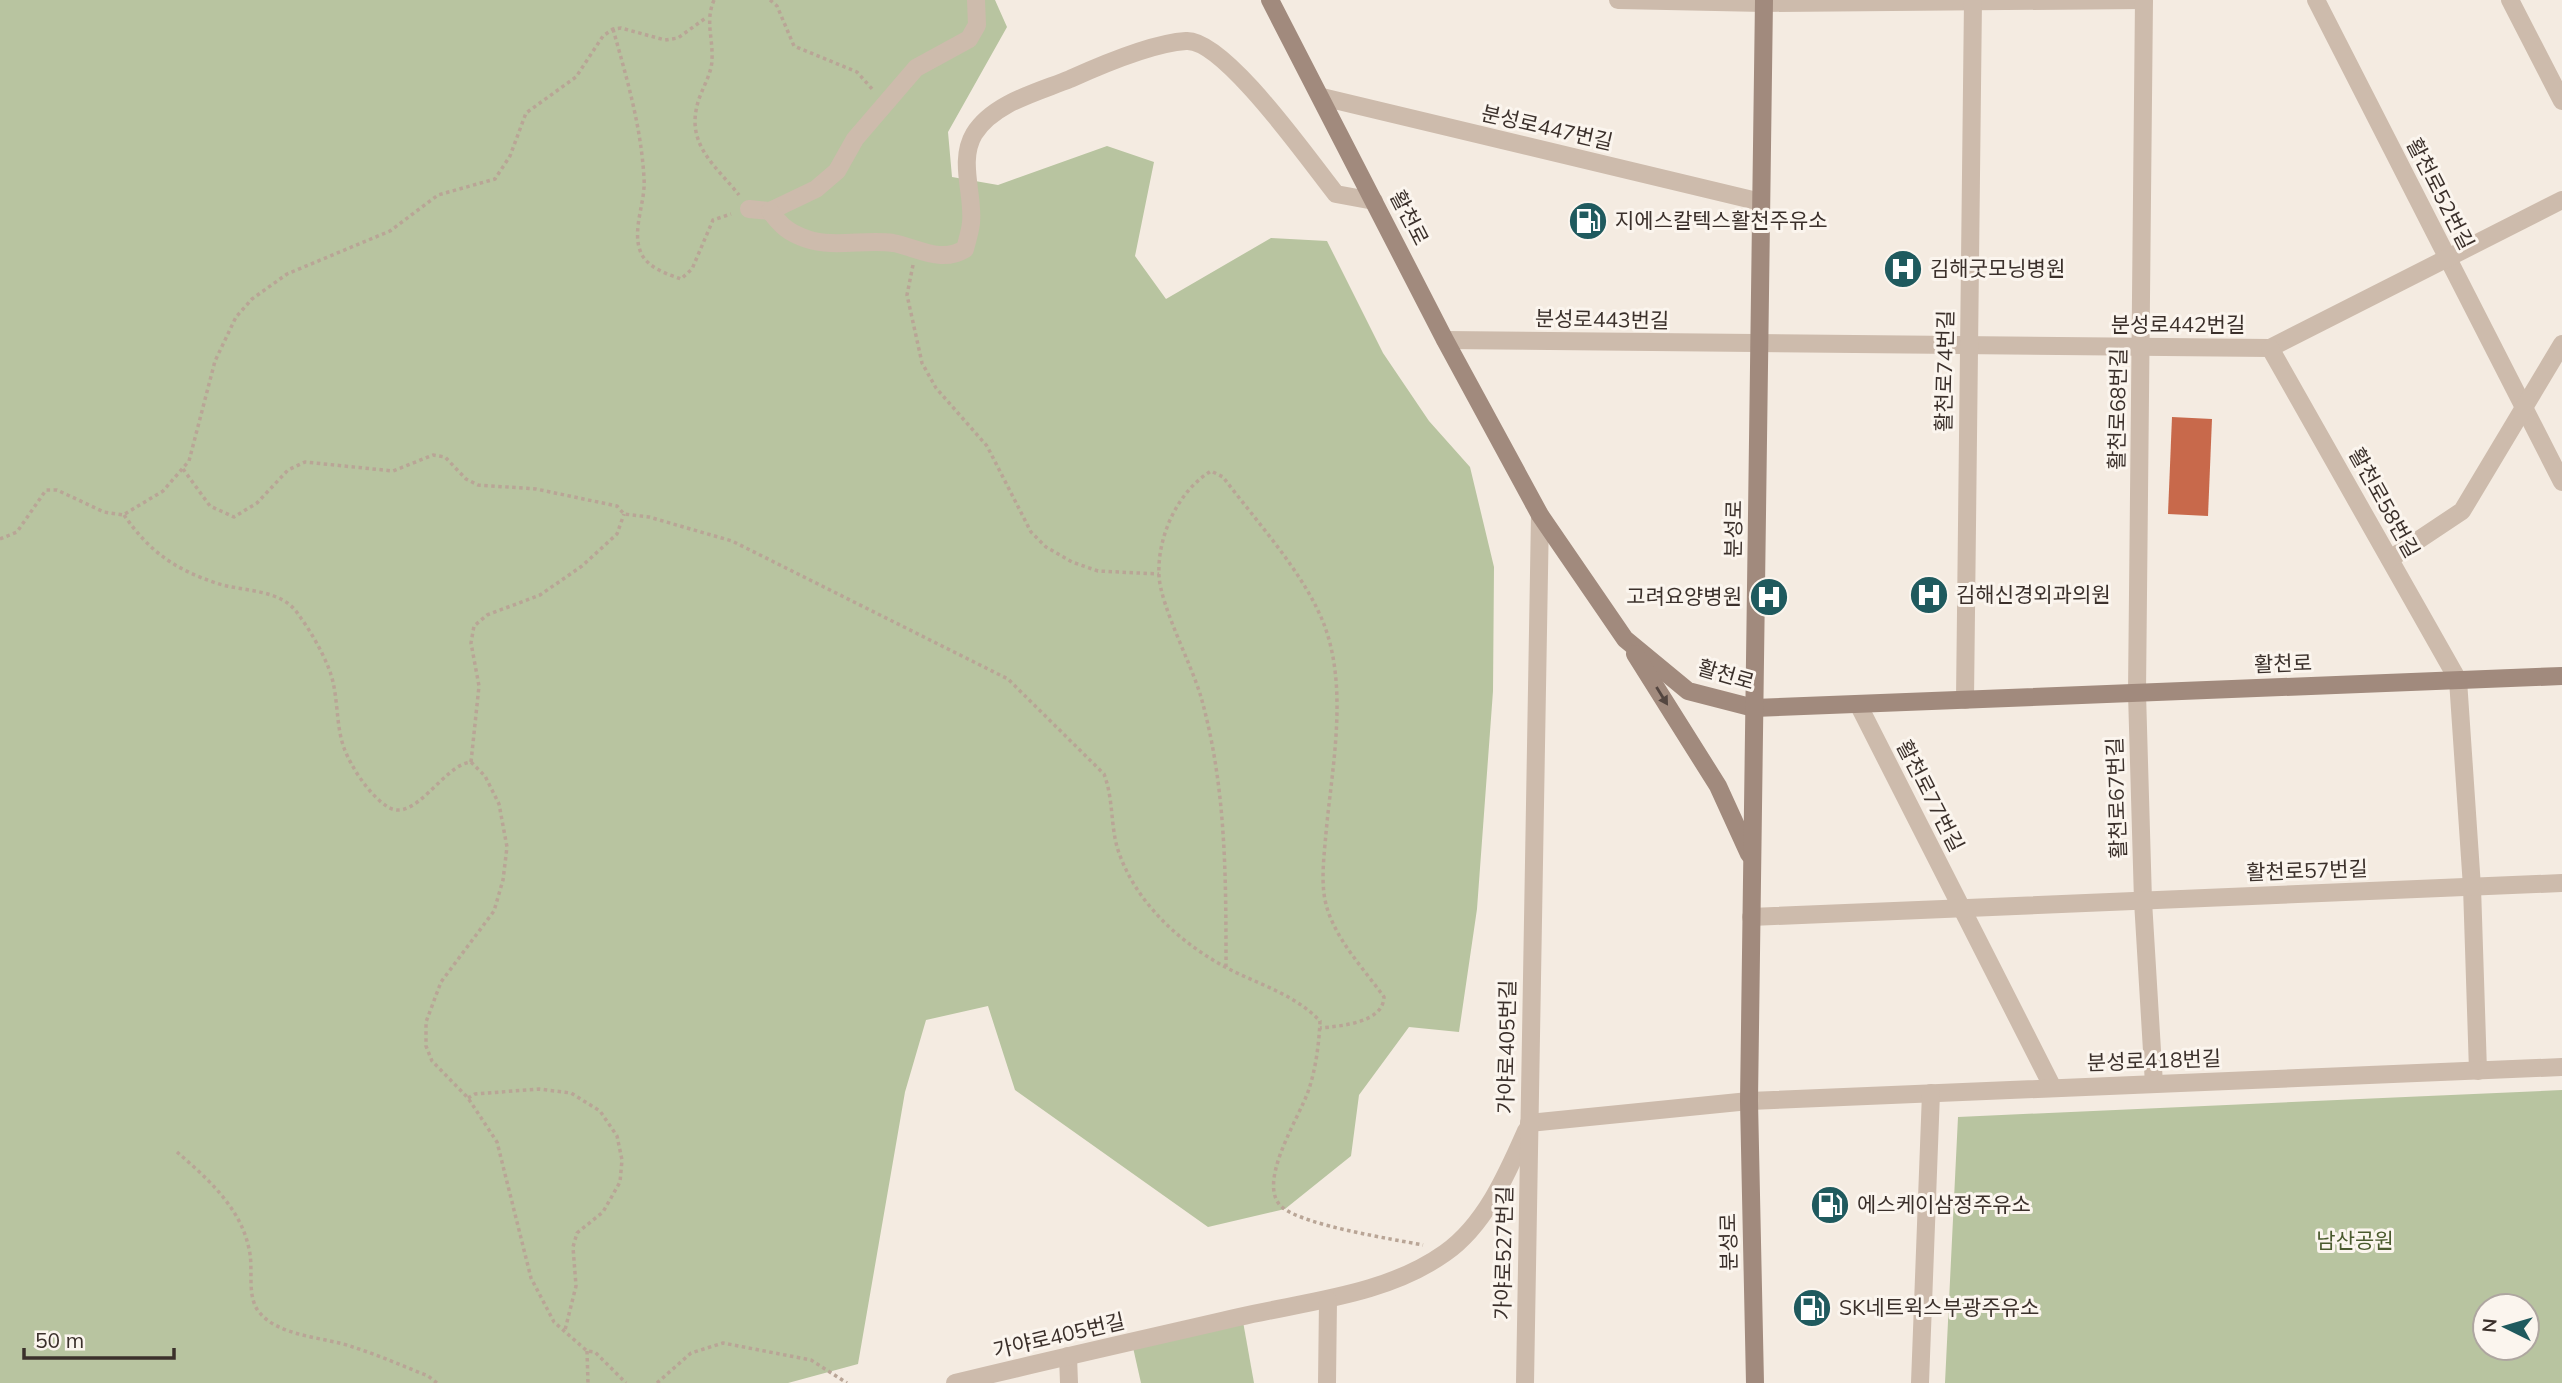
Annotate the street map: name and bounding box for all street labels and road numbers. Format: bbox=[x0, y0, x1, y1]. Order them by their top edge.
street label: 분성로447번길 bbox=[1479, 99, 1616, 155]
street label: 활천로52번길 bbox=[2402, 133, 2480, 254]
street label: 활천로 bbox=[1385, 186, 1435, 249]
street label: 분성로443번길 bbox=[1535, 305, 1669, 333]
street label: 활천로74번길 bbox=[1930, 310, 1958, 432]
street label: 분성로442번길 bbox=[2111, 311, 2245, 337]
street label: 활천로68번길 bbox=[2103, 348, 2131, 470]
street label: 활천로58번길 bbox=[2344, 443, 2426, 562]
street label: 분성로 bbox=[1719, 500, 1747, 558]
street label: 활천로 bbox=[2254, 649, 2312, 677]
street label: 활천로 bbox=[1695, 654, 1758, 695]
street label: 활천로77번길 bbox=[1892, 735, 1970, 856]
street label: 활천로67번길 bbox=[2101, 737, 2131, 859]
street label: 활천로57번길 bbox=[2246, 855, 2368, 885]
street label: 가야로405번길 bbox=[1492, 980, 1520, 1114]
street label: 분성로418번길 bbox=[2086, 1045, 2222, 1075]
street label: 가야로527번길 bbox=[1489, 1186, 1517, 1320]
street label: 분성로 bbox=[1714, 1213, 1742, 1271]
street label: 가야로405번길 bbox=[990, 1307, 1127, 1363]

